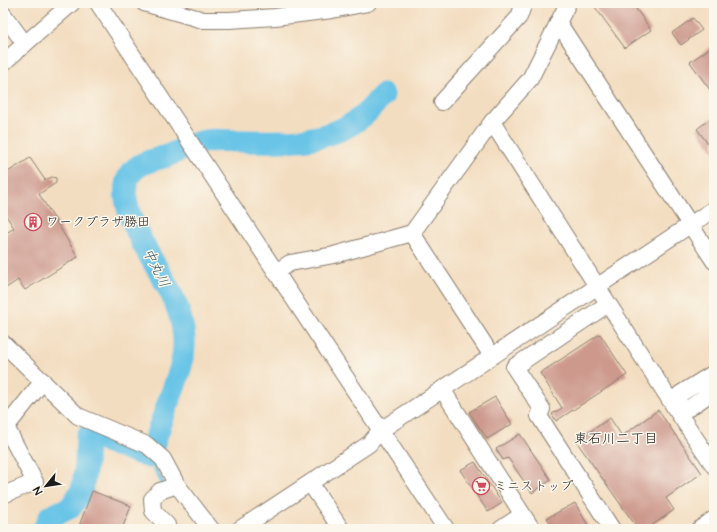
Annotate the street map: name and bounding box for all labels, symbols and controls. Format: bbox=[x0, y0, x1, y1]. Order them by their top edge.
building icon: ワークプラザ勝田 bbox=[23, 212, 43, 232]
place label: ワークプラザ勝田 bbox=[46, 213, 150, 231]
water label: 中丸川 bbox=[138, 245, 174, 291]
district label: 東石川二丁目 bbox=[574, 429, 658, 449]
north arrow bbox=[26, 466, 66, 506]
supermarket icon: ミニストップ bbox=[471, 476, 491, 496]
place label: ミニストップ bbox=[494, 477, 573, 495]
text: N bbox=[30, 484, 46, 497]

